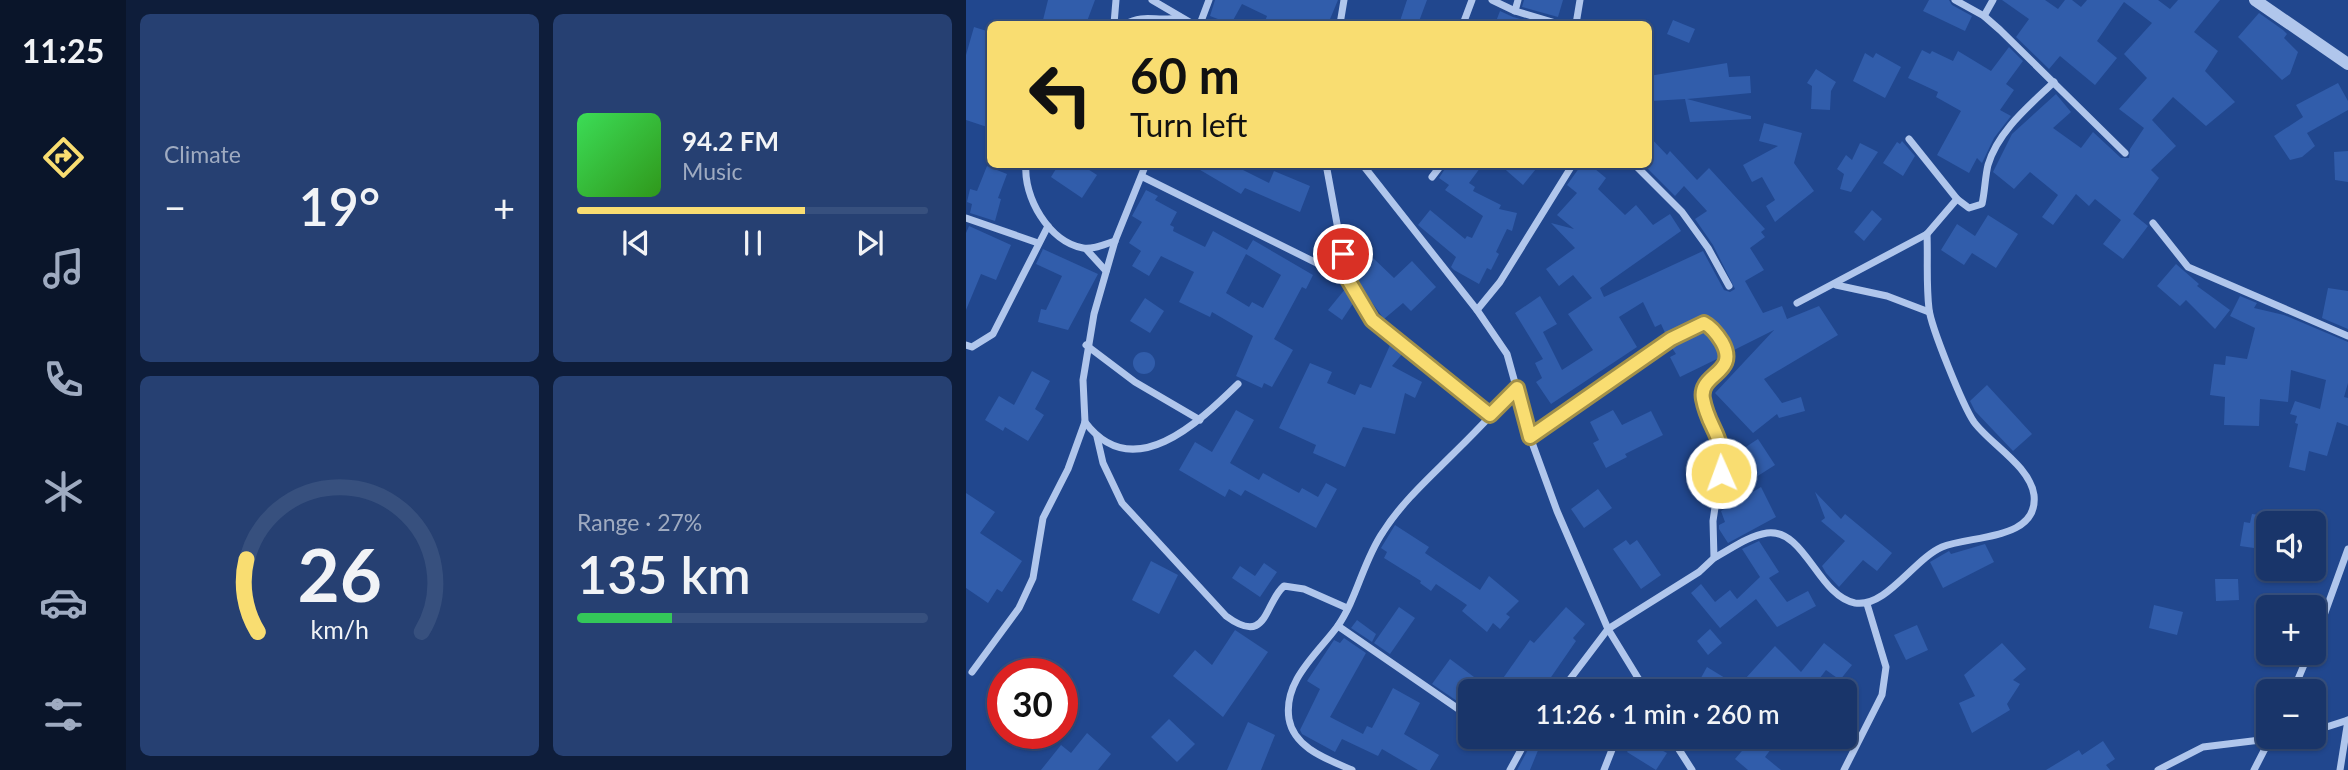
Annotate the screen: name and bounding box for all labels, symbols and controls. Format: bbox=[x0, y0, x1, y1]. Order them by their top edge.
text: 11:25 bbox=[22, 31, 104, 70]
text: 60 m bbox=[1130, 46, 1240, 104]
icon: left bbox=[1015, 49, 1106, 140]
text: Turn left bbox=[1130, 105, 1247, 144]
text: 94.2 FM bbox=[682, 125, 779, 157]
icon: directions bbox=[39, 133, 88, 182]
text: Climate bbox=[164, 140, 241, 168]
text: Music bbox=[682, 157, 742, 185]
text: 19° bbox=[299, 175, 380, 237]
text: − bbox=[164, 184, 186, 230]
text: + bbox=[493, 184, 515, 230]
icon: previous bbox=[617, 224, 655, 262]
icon: pause bbox=[734, 224, 772, 262]
icon: next bbox=[851, 224, 889, 262]
pin bbox=[1313, 224, 1373, 284]
icon: arrive bbox=[1324, 235, 1362, 273]
icon: music bbox=[39, 244, 88, 293]
icon: phone bbox=[39, 355, 88, 404]
position arrow bbox=[1684, 436, 1758, 510]
icon: climate bbox=[39, 467, 88, 516]
text: Range · 27% bbox=[577, 508, 702, 536]
map controls bbox=[2256, 511, 2326, 749]
button: sound bbox=[2256, 511, 2326, 581]
text: 26 bbox=[297, 530, 382, 618]
text: 135 km bbox=[577, 543, 751, 605]
icon: car bbox=[39, 578, 88, 627]
button: + bbox=[2256, 595, 2326, 665]
text: km/h bbox=[310, 614, 369, 644]
speed limit sign: 30 bbox=[987, 658, 1078, 749]
button: − bbox=[2256, 679, 2326, 749]
icon: filters bbox=[39, 690, 88, 739]
text: 11:26 · 1 min · 260 m bbox=[1535, 698, 1780, 730]

